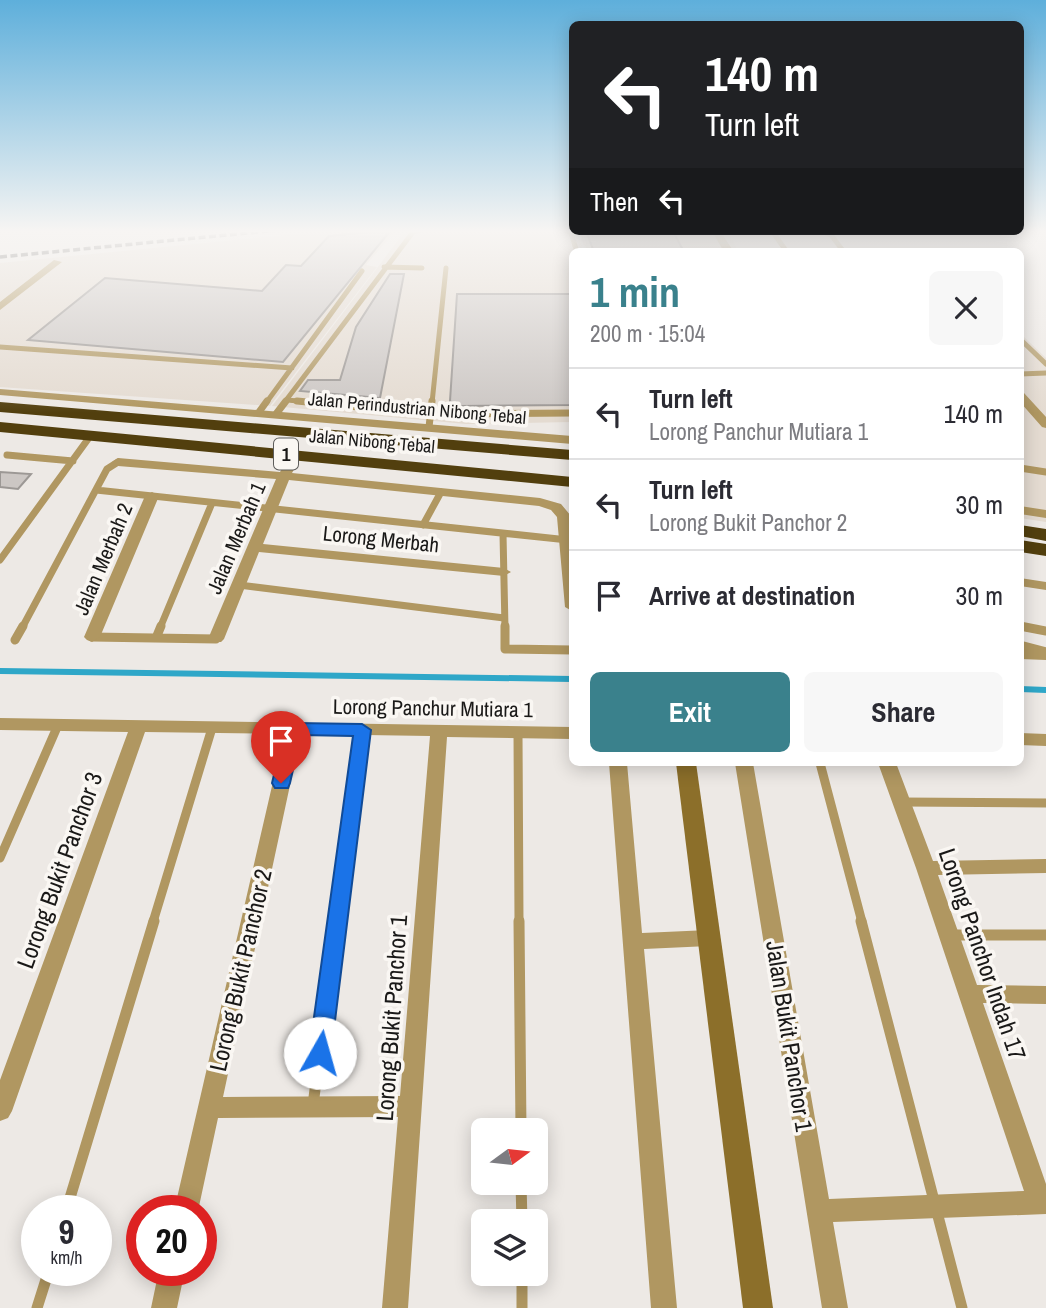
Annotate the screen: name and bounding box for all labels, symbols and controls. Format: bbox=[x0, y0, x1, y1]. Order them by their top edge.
text: 140 m bbox=[705, 40, 819, 106]
icon: left bbox=[590, 49, 681, 140]
text: Turn left bbox=[705, 103, 799, 146]
icon: left bbox=[653, 182, 691, 220]
text: Then bbox=[590, 184, 639, 219]
text: 1 min bbox=[590, 264, 680, 320]
button: close bbox=[929, 271, 1003, 345]
text: 200 m · 15:04 bbox=[590, 318, 705, 349]
text: Turn left bbox=[649, 381, 733, 416]
street label: Jalan Perindustrian Nibong Tebal bbox=[307, 386, 527, 430]
icon: left bbox=[590, 395, 628, 433]
text: 140 m bbox=[944, 396, 1003, 431]
text: Lorong Panchur Mutiara 1 bbox=[649, 416, 868, 447]
street label: Jalan Nibong Tebal bbox=[308, 423, 436, 459]
road number: 1 bbox=[274, 438, 298, 470]
text: Turn left bbox=[649, 472, 733, 507]
street label: Jalan Merbah 1 bbox=[199, 477, 273, 598]
icon: left bbox=[590, 486, 628, 524]
text: 30 m bbox=[956, 487, 1003, 522]
street label: Jalan Merbah 2 bbox=[66, 499, 140, 619]
text: Lorong Bukit Panchor 2 bbox=[649, 507, 847, 538]
street label: Lorong Merbah bbox=[321, 518, 441, 560]
icon: arrive bbox=[590, 577, 628, 615]
text: Arrive at destination bbox=[649, 578, 855, 613]
text: 30 m bbox=[956, 578, 1003, 613]
button: Exit bbox=[590, 672, 790, 752]
button: Share bbox=[804, 672, 1003, 752]
street label: Lorong Panchur Mutiara 1 bbox=[333, 692, 534, 724]
pin bbox=[251, 711, 311, 783]
icon: arrive bbox=[262, 722, 300, 760]
street label: Lorong Bukit Panchor 3 bbox=[9, 767, 109, 973]
street label: Lorong Panchor Indah 17 bbox=[932, 844, 1034, 1064]
street label: Lorong Bukit Panchor 2 bbox=[201, 866, 279, 1074]
street label: Lorong Bukit Panchor 1 bbox=[368, 914, 414, 1122]
street label: Jalan Bukit Panchor 1 bbox=[759, 938, 821, 1134]
position arrow bbox=[283, 1016, 357, 1090]
north arrow bbox=[471, 1118, 548, 1195]
map controls bbox=[471, 1118, 548, 1286]
speed limit sign: 20 bbox=[126, 1195, 217, 1286]
text: 9 bbox=[59, 1208, 74, 1255]
button: layers bbox=[471, 1209, 548, 1286]
text: km/h bbox=[51, 1245, 83, 1270]

